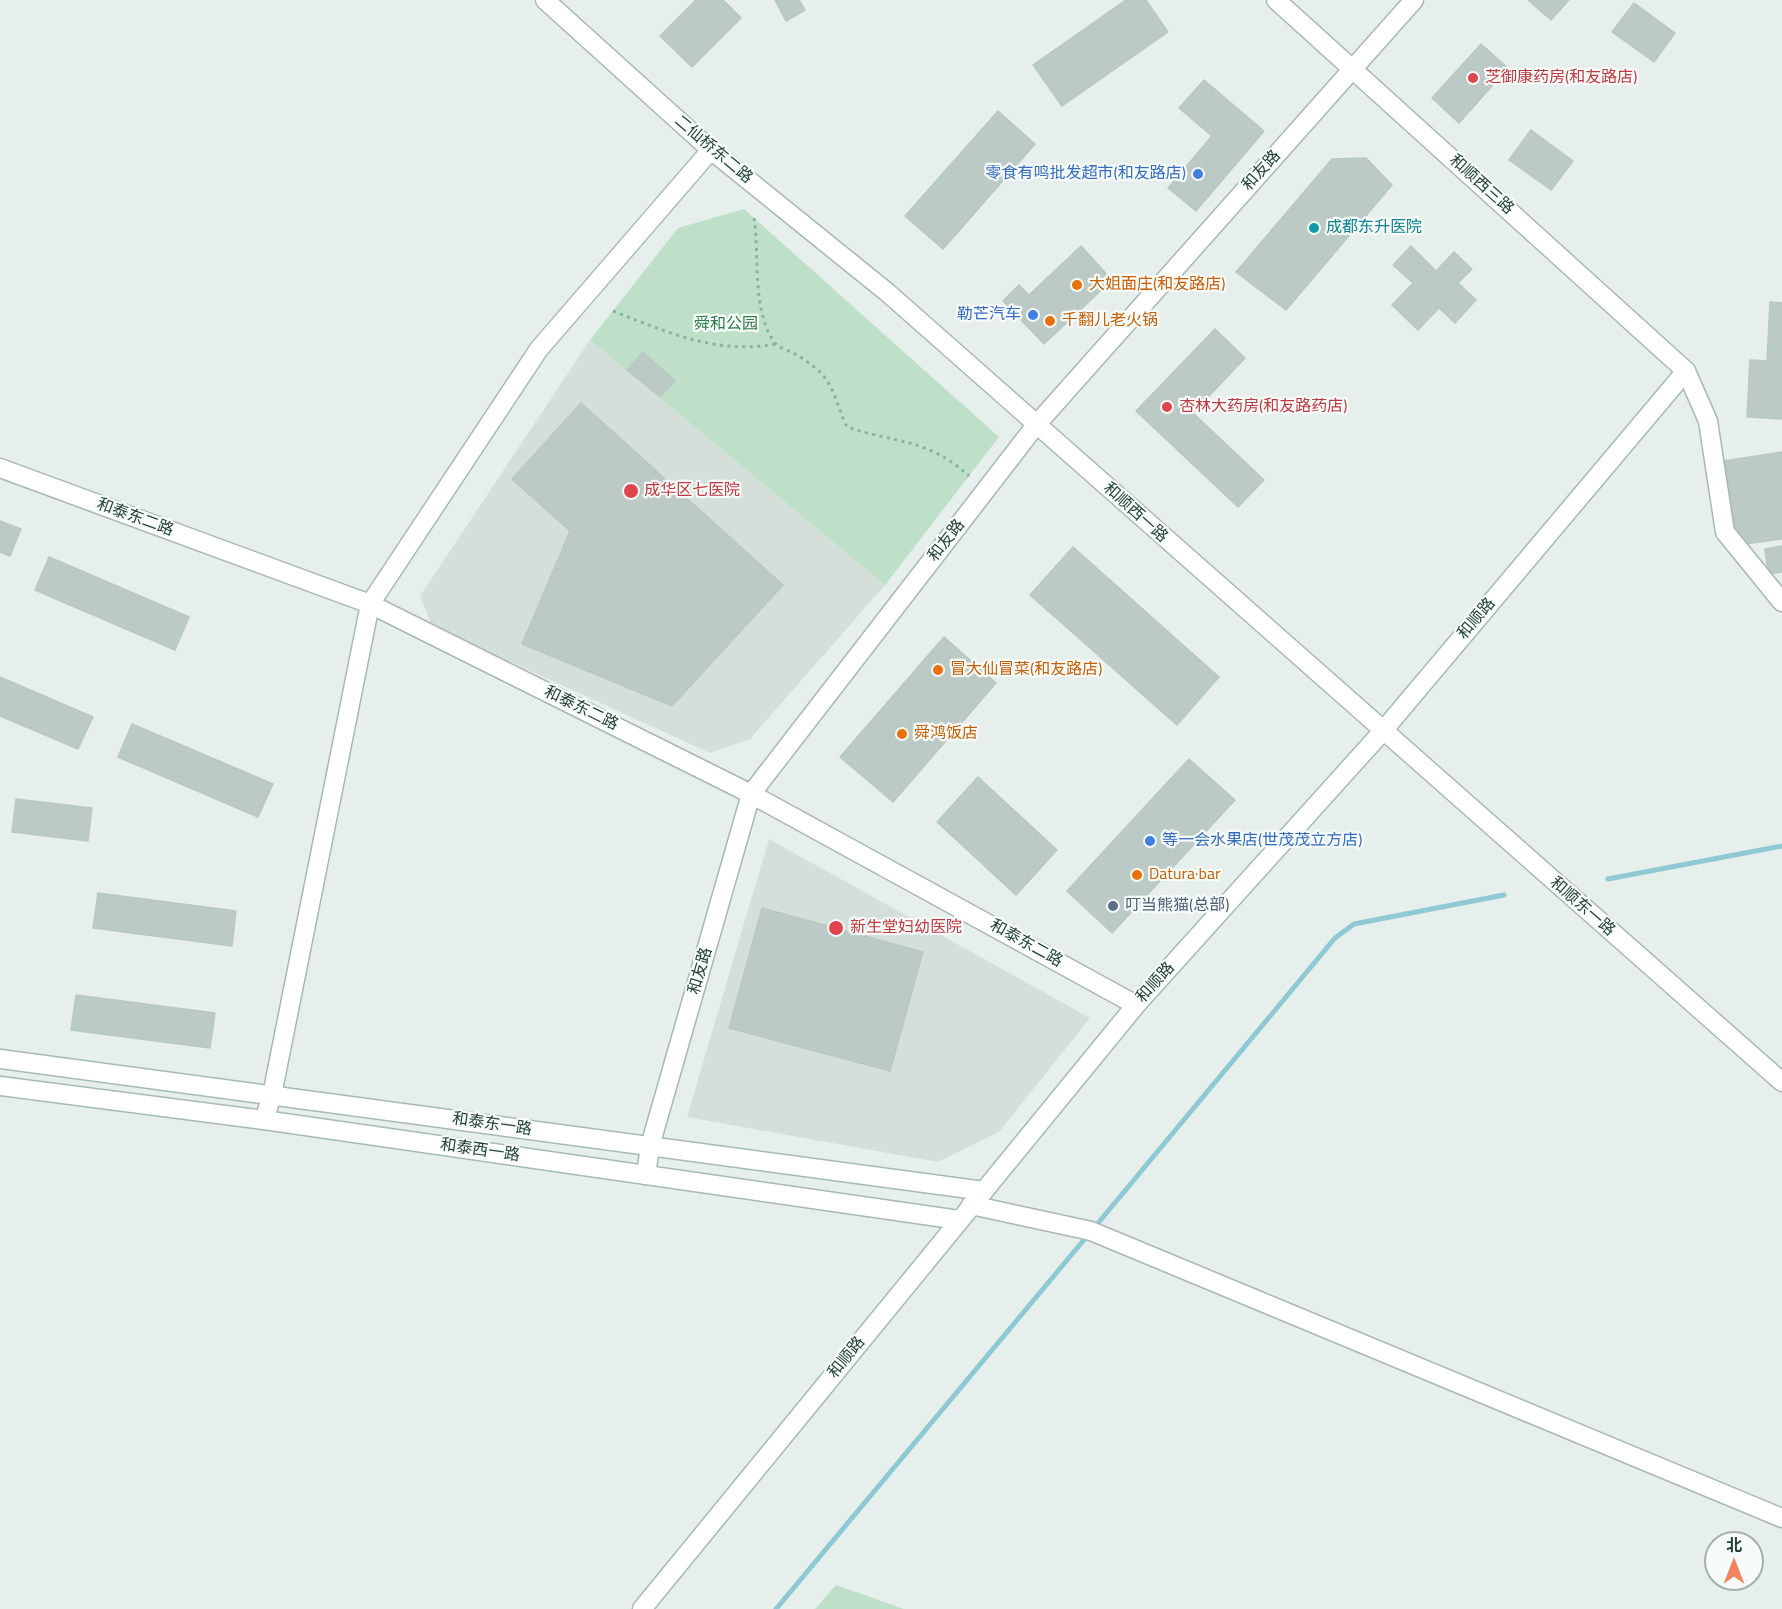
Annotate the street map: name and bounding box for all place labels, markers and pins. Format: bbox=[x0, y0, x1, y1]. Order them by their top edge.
place label: 芝御康药房(和友路店) bbox=[1485, 68, 1637, 88]
marker: 芝御康药房(和友路店) bbox=[1466, 71, 1480, 85]
place label: 零食有鸣批发超市(和友路店) bbox=[986, 164, 1186, 184]
marker: 零食有鸣批发超市(和友路店) bbox=[1191, 167, 1205, 181]
place label: 成都东升医院 bbox=[1326, 218, 1422, 238]
marker: 成都东升医院 bbox=[1307, 221, 1321, 235]
place label: 大姐面庄(和友路店) bbox=[1089, 275, 1225, 295]
marker: 大姐面庄(和友路店) bbox=[1070, 278, 1084, 292]
place label: 勒芒汽车 bbox=[957, 305, 1021, 325]
marker: 勒芒汽车 bbox=[1026, 308, 1040, 322]
place label: 千翻儿老火锅 bbox=[1062, 311, 1158, 331]
marker: 千翻儿老火锅 bbox=[1043, 314, 1057, 328]
place label: 杏林大药房(和友路药店) bbox=[1179, 397, 1347, 417]
marker: 杏林大药房(和友路药店) bbox=[1160, 400, 1174, 414]
place label: 成华区七医院 bbox=[644, 481, 740, 501]
marker: 成华区七医院 bbox=[622, 482, 640, 500]
place label: 冒大仙冒菜(和友路店) bbox=[950, 660, 1102, 680]
marker: 冒大仙冒菜(和友路店) bbox=[931, 663, 945, 677]
place label: 舜鸿饭店 bbox=[914, 724, 978, 744]
marker: 舜鸿饭店 bbox=[895, 727, 909, 741]
place label: 等一会水果店(世茂茂立方店) bbox=[1162, 831, 1362, 851]
marker: 等一会水果店(世茂茂立方店) bbox=[1143, 834, 1157, 848]
place label: Datura·bar bbox=[1149, 865, 1220, 885]
marker: Datura·bar bbox=[1130, 868, 1144, 882]
place label: 叮当熊猫(总部) bbox=[1125, 896, 1229, 916]
marker: 叮当熊猫(总部) bbox=[1106, 899, 1120, 913]
place label: 新生堂妇幼医院 bbox=[850, 918, 962, 938]
marker: 新生堂妇幼医院 bbox=[827, 919, 845, 937]

